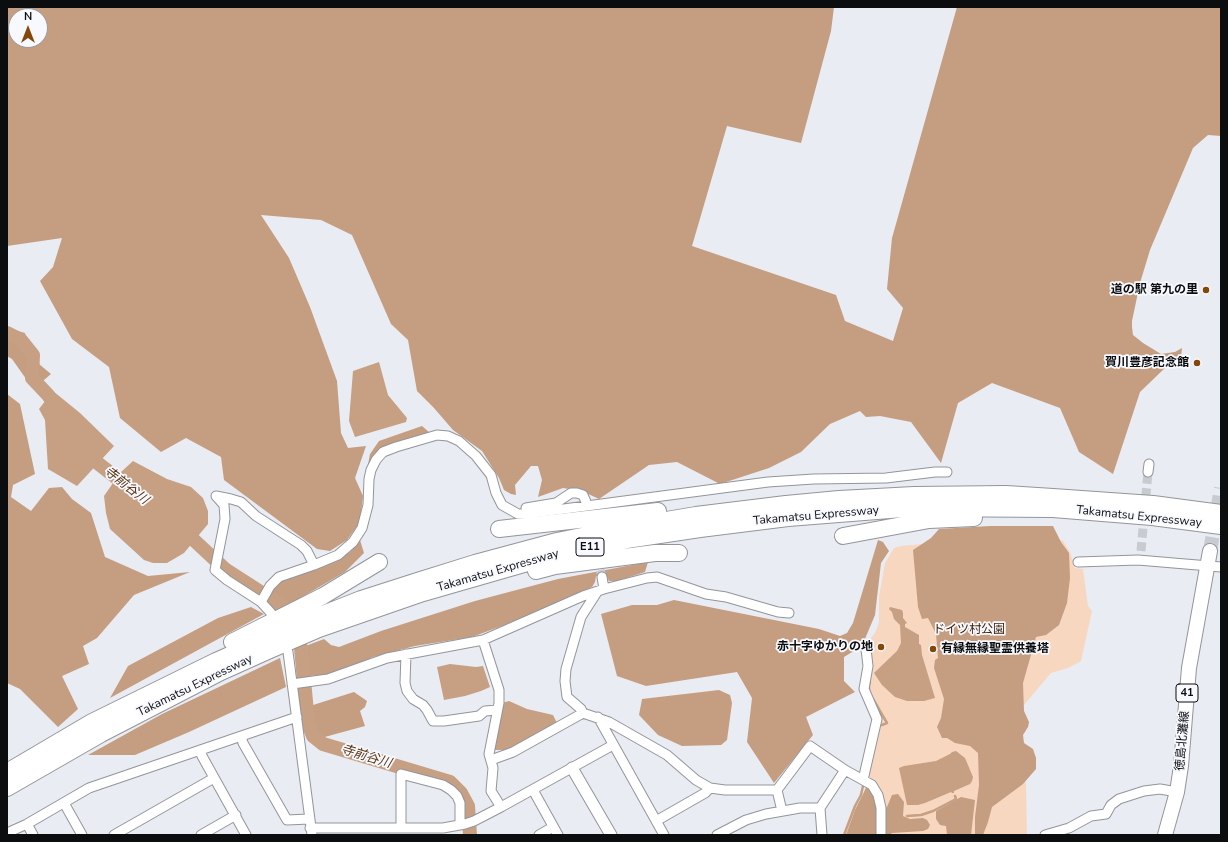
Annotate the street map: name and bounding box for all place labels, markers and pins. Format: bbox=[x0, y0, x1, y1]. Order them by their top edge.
place label: 道の駅 第九の里 bbox=[1111, 283, 1198, 297]
marker: 道の駅 第九の里 bbox=[1201, 285, 1211, 295]
place label: 賀川豊彦記念館 bbox=[1105, 356, 1189, 370]
marker: 賀川豊彦記念館 bbox=[1192, 358, 1202, 368]
place label: 赤十字ゆかりの地 bbox=[777, 640, 873, 654]
marker: 赤十字ゆかりの地 bbox=[876, 642, 886, 652]
place label: 有縁無縁聖霊供養塔 bbox=[941, 642, 1049, 656]
marker: 有縁無縁聖霊供養塔 bbox=[928, 644, 938, 654]

